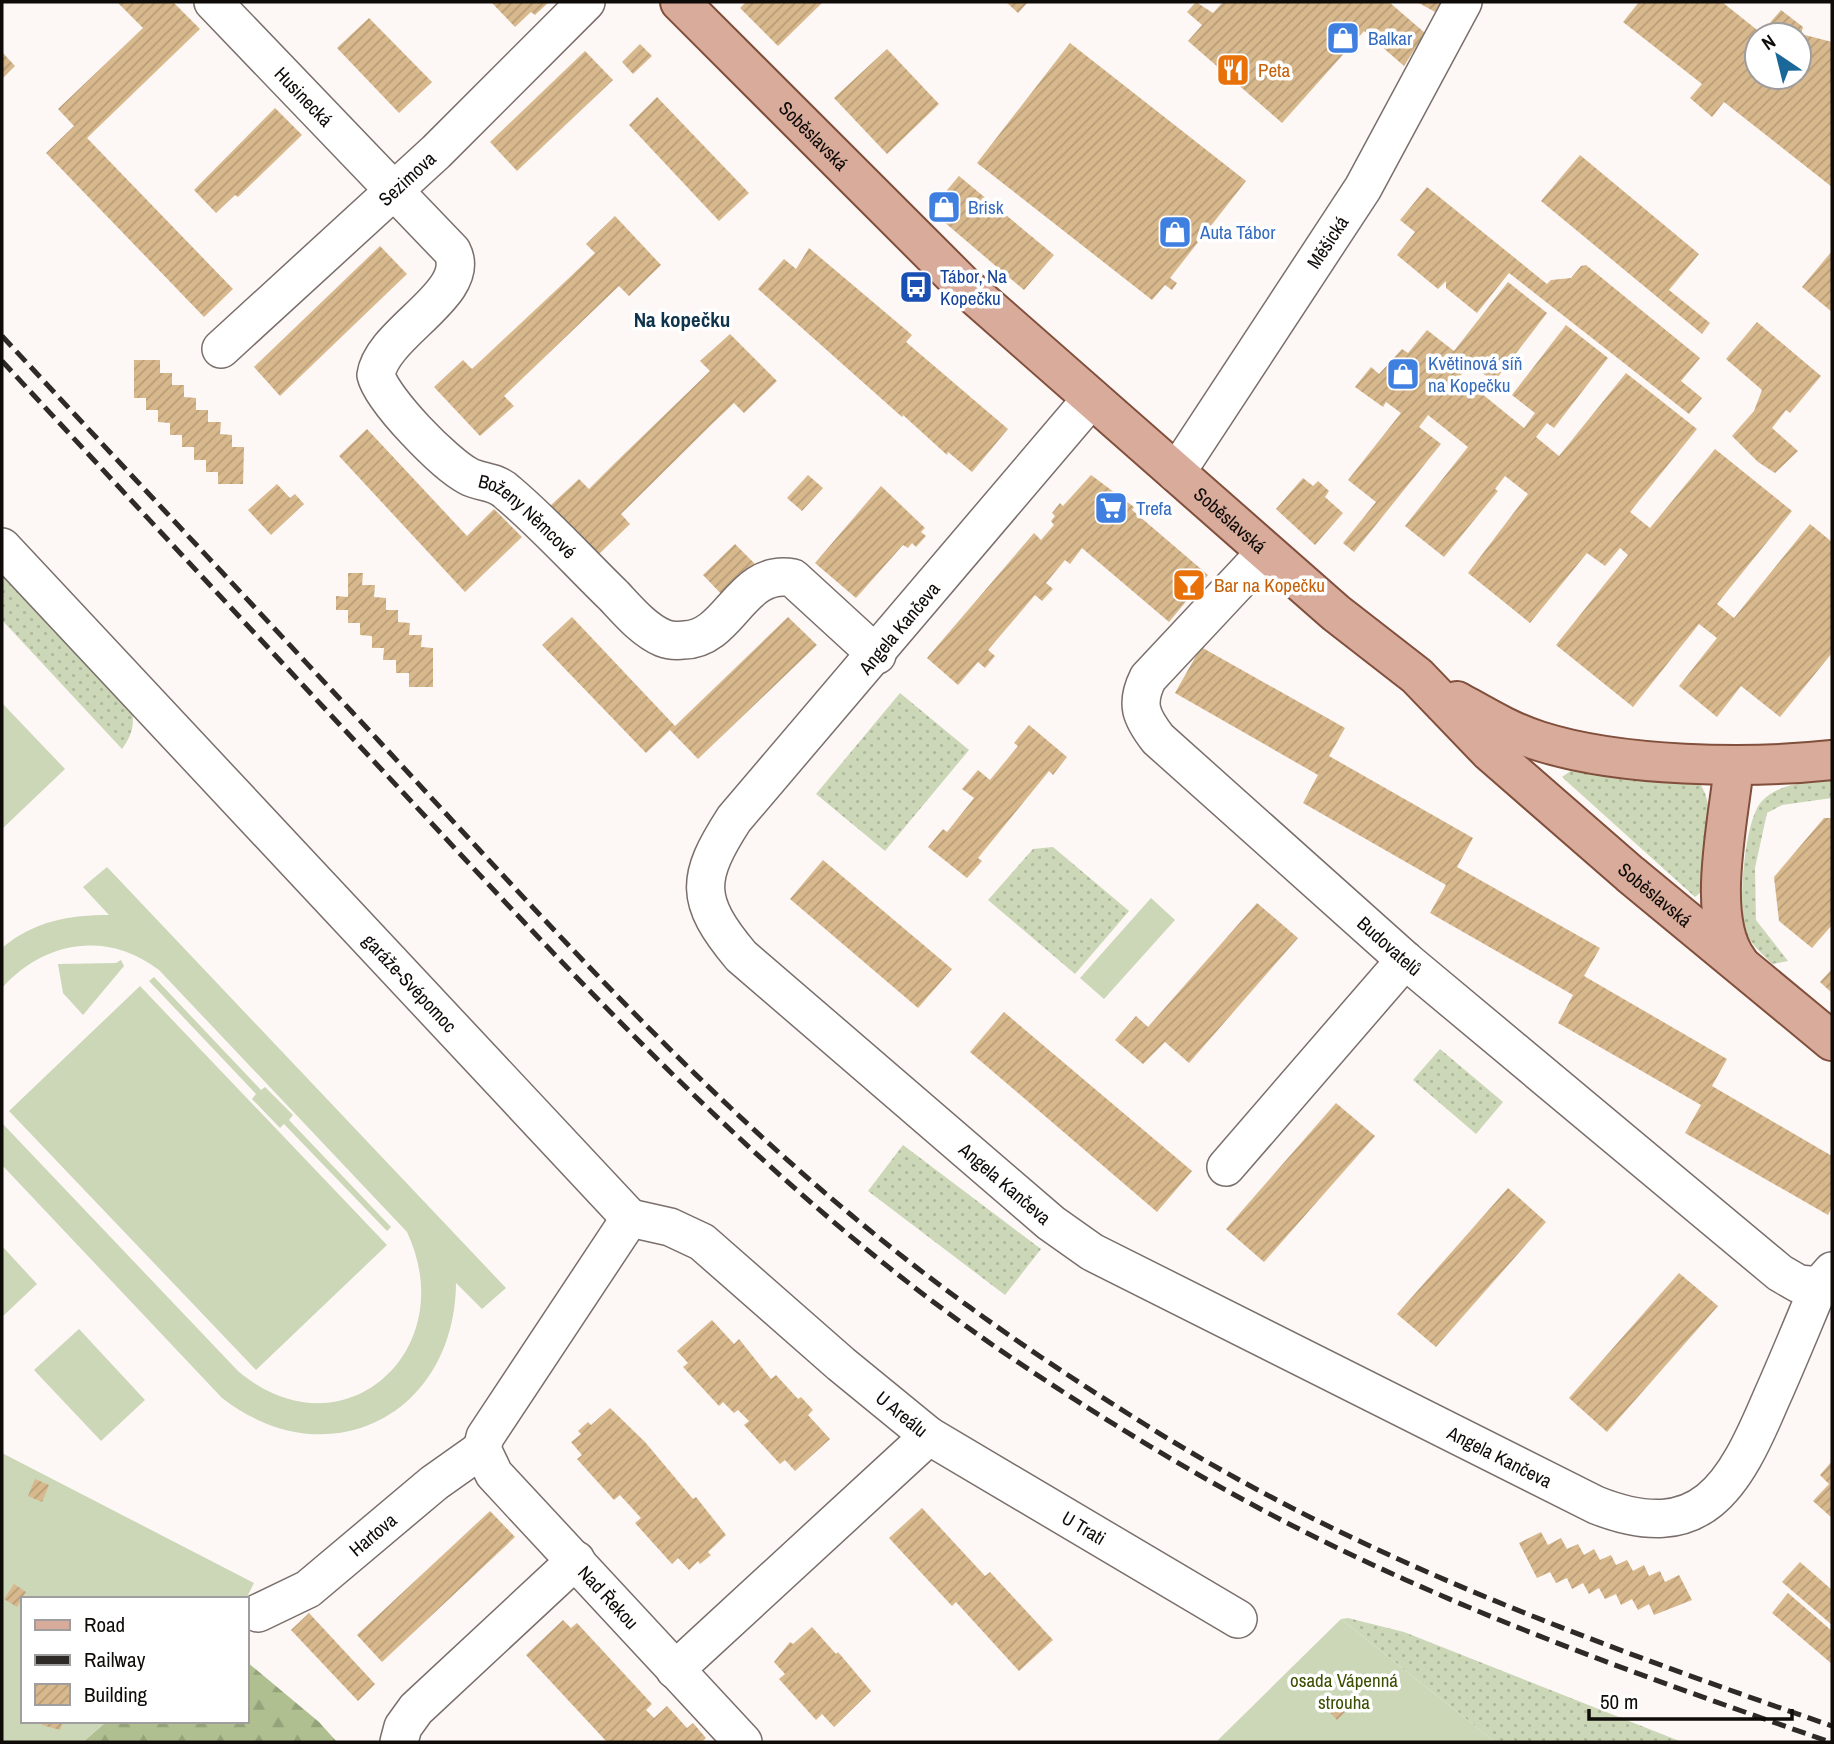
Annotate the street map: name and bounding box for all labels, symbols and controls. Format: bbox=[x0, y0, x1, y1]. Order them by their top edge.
shop icon: Balkar bbox=[1324, 19, 1362, 57]
north arrow bbox=[1743, 21, 1813, 91]
place label: Balkar bbox=[1368, 25, 1413, 51]
text: N bbox=[1756, 28, 1780, 56]
restaurant icon: Peta bbox=[1214, 51, 1252, 89]
place label: Peta bbox=[1258, 57, 1290, 83]
street label: Husinecká bbox=[269, 61, 339, 132]
street label: Soběslavská bbox=[773, 95, 854, 176]
street label: Sezimova bbox=[372, 146, 441, 212]
shop icon: Brisk bbox=[925, 188, 963, 226]
place label: Brisk bbox=[968, 194, 1004, 220]
street label: Měšická bbox=[1301, 211, 1354, 274]
shop icon: Auta Tábor bbox=[1156, 213, 1194, 251]
place label: Auta Tábor bbox=[1199, 219, 1276, 245]
place label: Tábor, Na Kopečku bbox=[940, 263, 1007, 311]
bus stop icon: Tábor, Na Kopečku bbox=[897, 268, 935, 306]
district label: Na kopečku bbox=[634, 305, 730, 334]
place label: Květinová síň na Kopečku bbox=[1428, 350, 1522, 398]
shop icon: Květinová síň na Kopečku bbox=[1384, 355, 1422, 393]
street label: Boženy Němcové bbox=[476, 468, 582, 564]
street label: Soběslavská bbox=[1188, 481, 1272, 559]
supermarket icon: Trefa bbox=[1092, 489, 1130, 527]
place label: Trefa bbox=[1136, 495, 1172, 521]
bar icon: Bar na Kopečku bbox=[1170, 566, 1208, 604]
place label: Bar na Kopečku bbox=[1214, 572, 1325, 598]
street label: Angela Kančeva bbox=[852, 576, 946, 681]
street label: Soběslavská bbox=[1613, 856, 1698, 933]
street label: Budovatelů bbox=[1352, 910, 1427, 982]
street label: garáže-Svépomoc bbox=[357, 928, 463, 1038]
street label: Angela Kančeva bbox=[953, 1136, 1057, 1231]
street label: U Areálu bbox=[871, 1385, 933, 1443]
street label: Angela Kančeva bbox=[1442, 1419, 1557, 1494]
street label: U Trati bbox=[1057, 1505, 1111, 1551]
street label: Hartova bbox=[343, 1507, 402, 1562]
street label: Nad Řekou bbox=[572, 1560, 645, 1635]
legend bbox=[21, 1597, 248, 1723]
text: Road bbox=[84, 1610, 125, 1639]
text: Railway bbox=[84, 1645, 146, 1674]
park label: osada Vápenná strouha bbox=[1290, 1667, 1398, 1715]
scale bar bbox=[1589, 1678, 1792, 1722]
text: Building bbox=[84, 1680, 148, 1709]
text: 50 m bbox=[1600, 1687, 1638, 1716]

